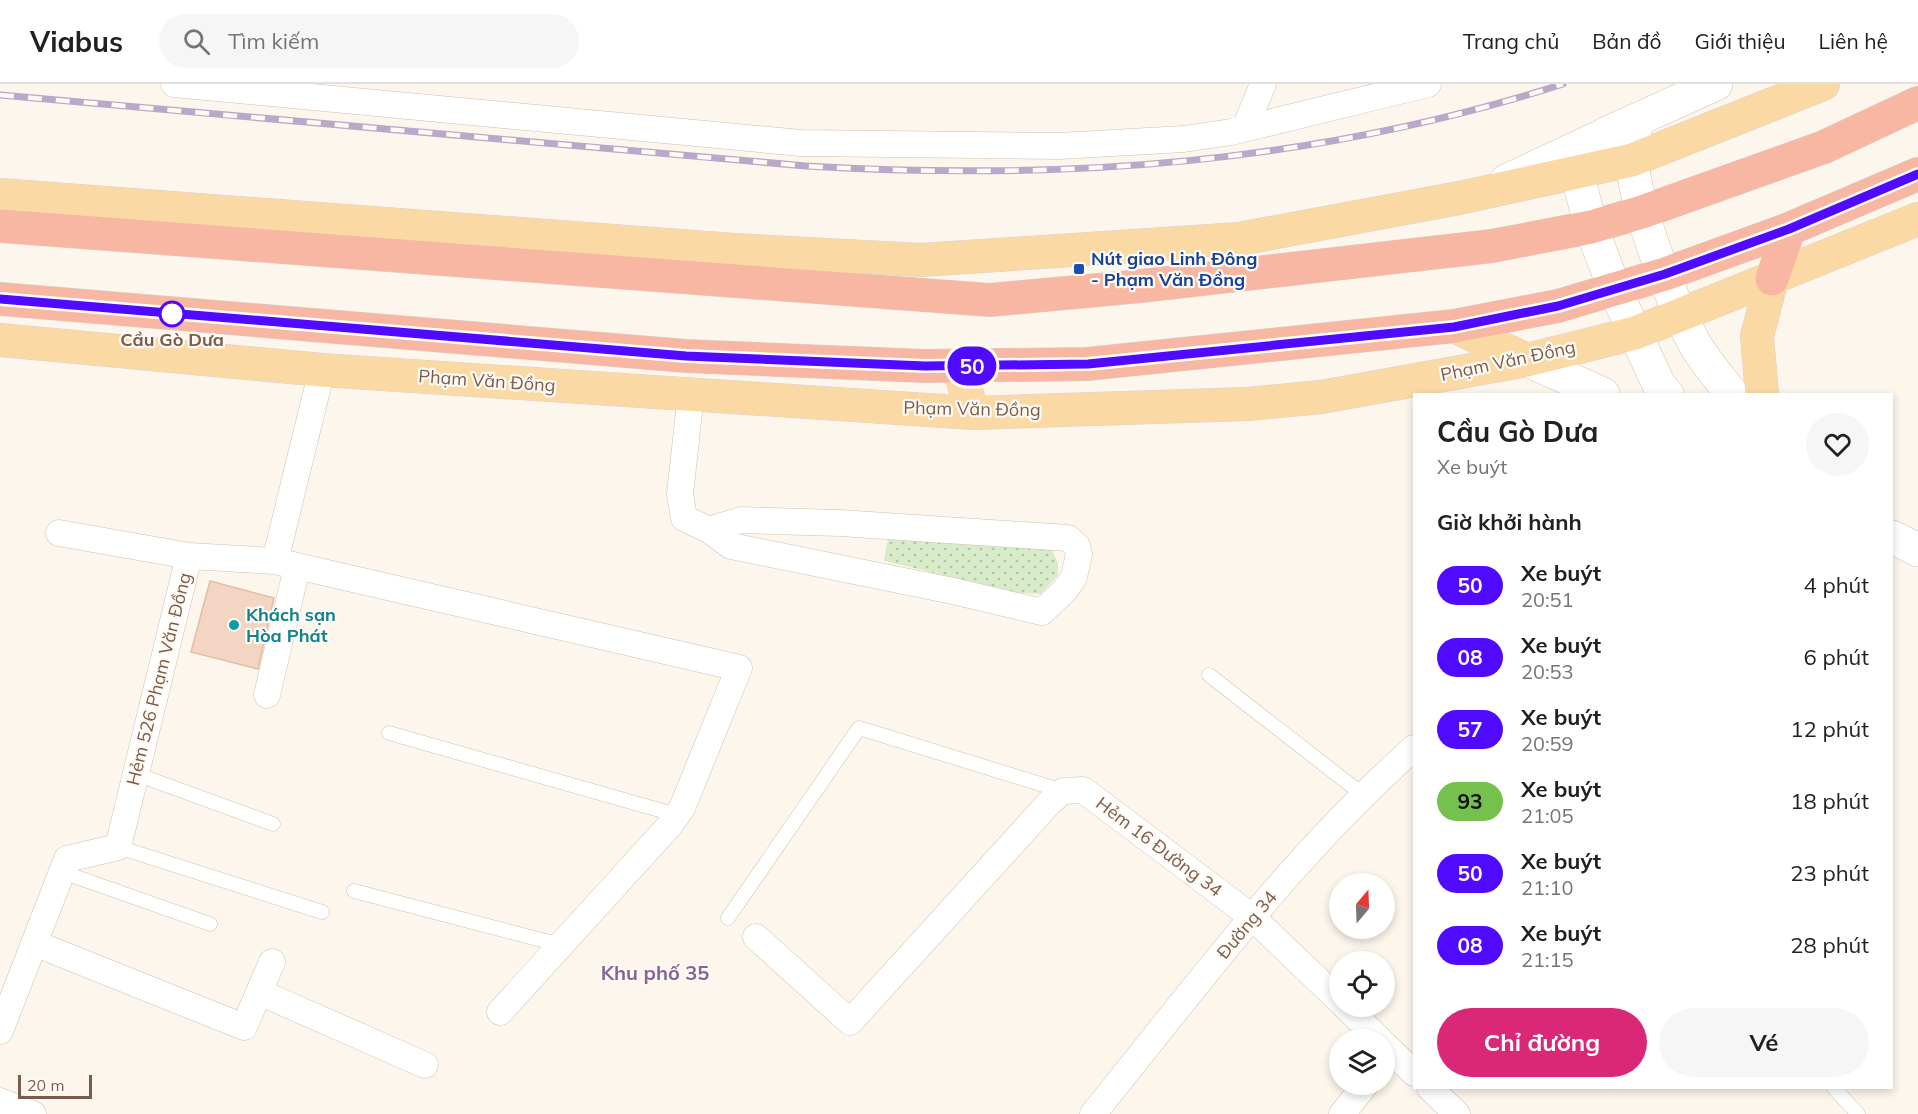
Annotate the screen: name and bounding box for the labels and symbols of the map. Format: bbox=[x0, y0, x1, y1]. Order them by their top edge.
place label: Nút giao Linh Đông - Phạm Văn Đồng bbox=[1091, 247, 1258, 291]
marker: Nút giao Linh Đông - Phạm Văn Đồng bbox=[1072, 262, 1086, 276]
marker: Cầu Gò Dưa bbox=[159, 301, 185, 327]
place label: Cầu Gò Dưa bbox=[120, 328, 224, 351]
street label: Phạm Văn Đồng bbox=[1438, 335, 1577, 386]
line badge: 50 bbox=[945, 346, 999, 386]
street label: Phạm Văn Đồng bbox=[418, 364, 556, 397]
street label: Phạm Văn Đồng bbox=[903, 396, 1041, 421]
street label: Hẻm 526 Phạm Văn Đồng bbox=[121, 570, 196, 788]
place label: Khách sạn Hòa Phát bbox=[246, 603, 336, 647]
marker: Khách sạn Hòa Phát bbox=[227, 618, 241, 632]
street label: Hẻm 16 Đường 34 bbox=[1092, 792, 1227, 902]
north arrow bbox=[1329, 873, 1395, 939]
street label: Đường 34 bbox=[1212, 886, 1282, 963]
district label: Khu phố 35 bbox=[601, 960, 709, 985]
scale bar bbox=[18, 1072, 92, 1100]

